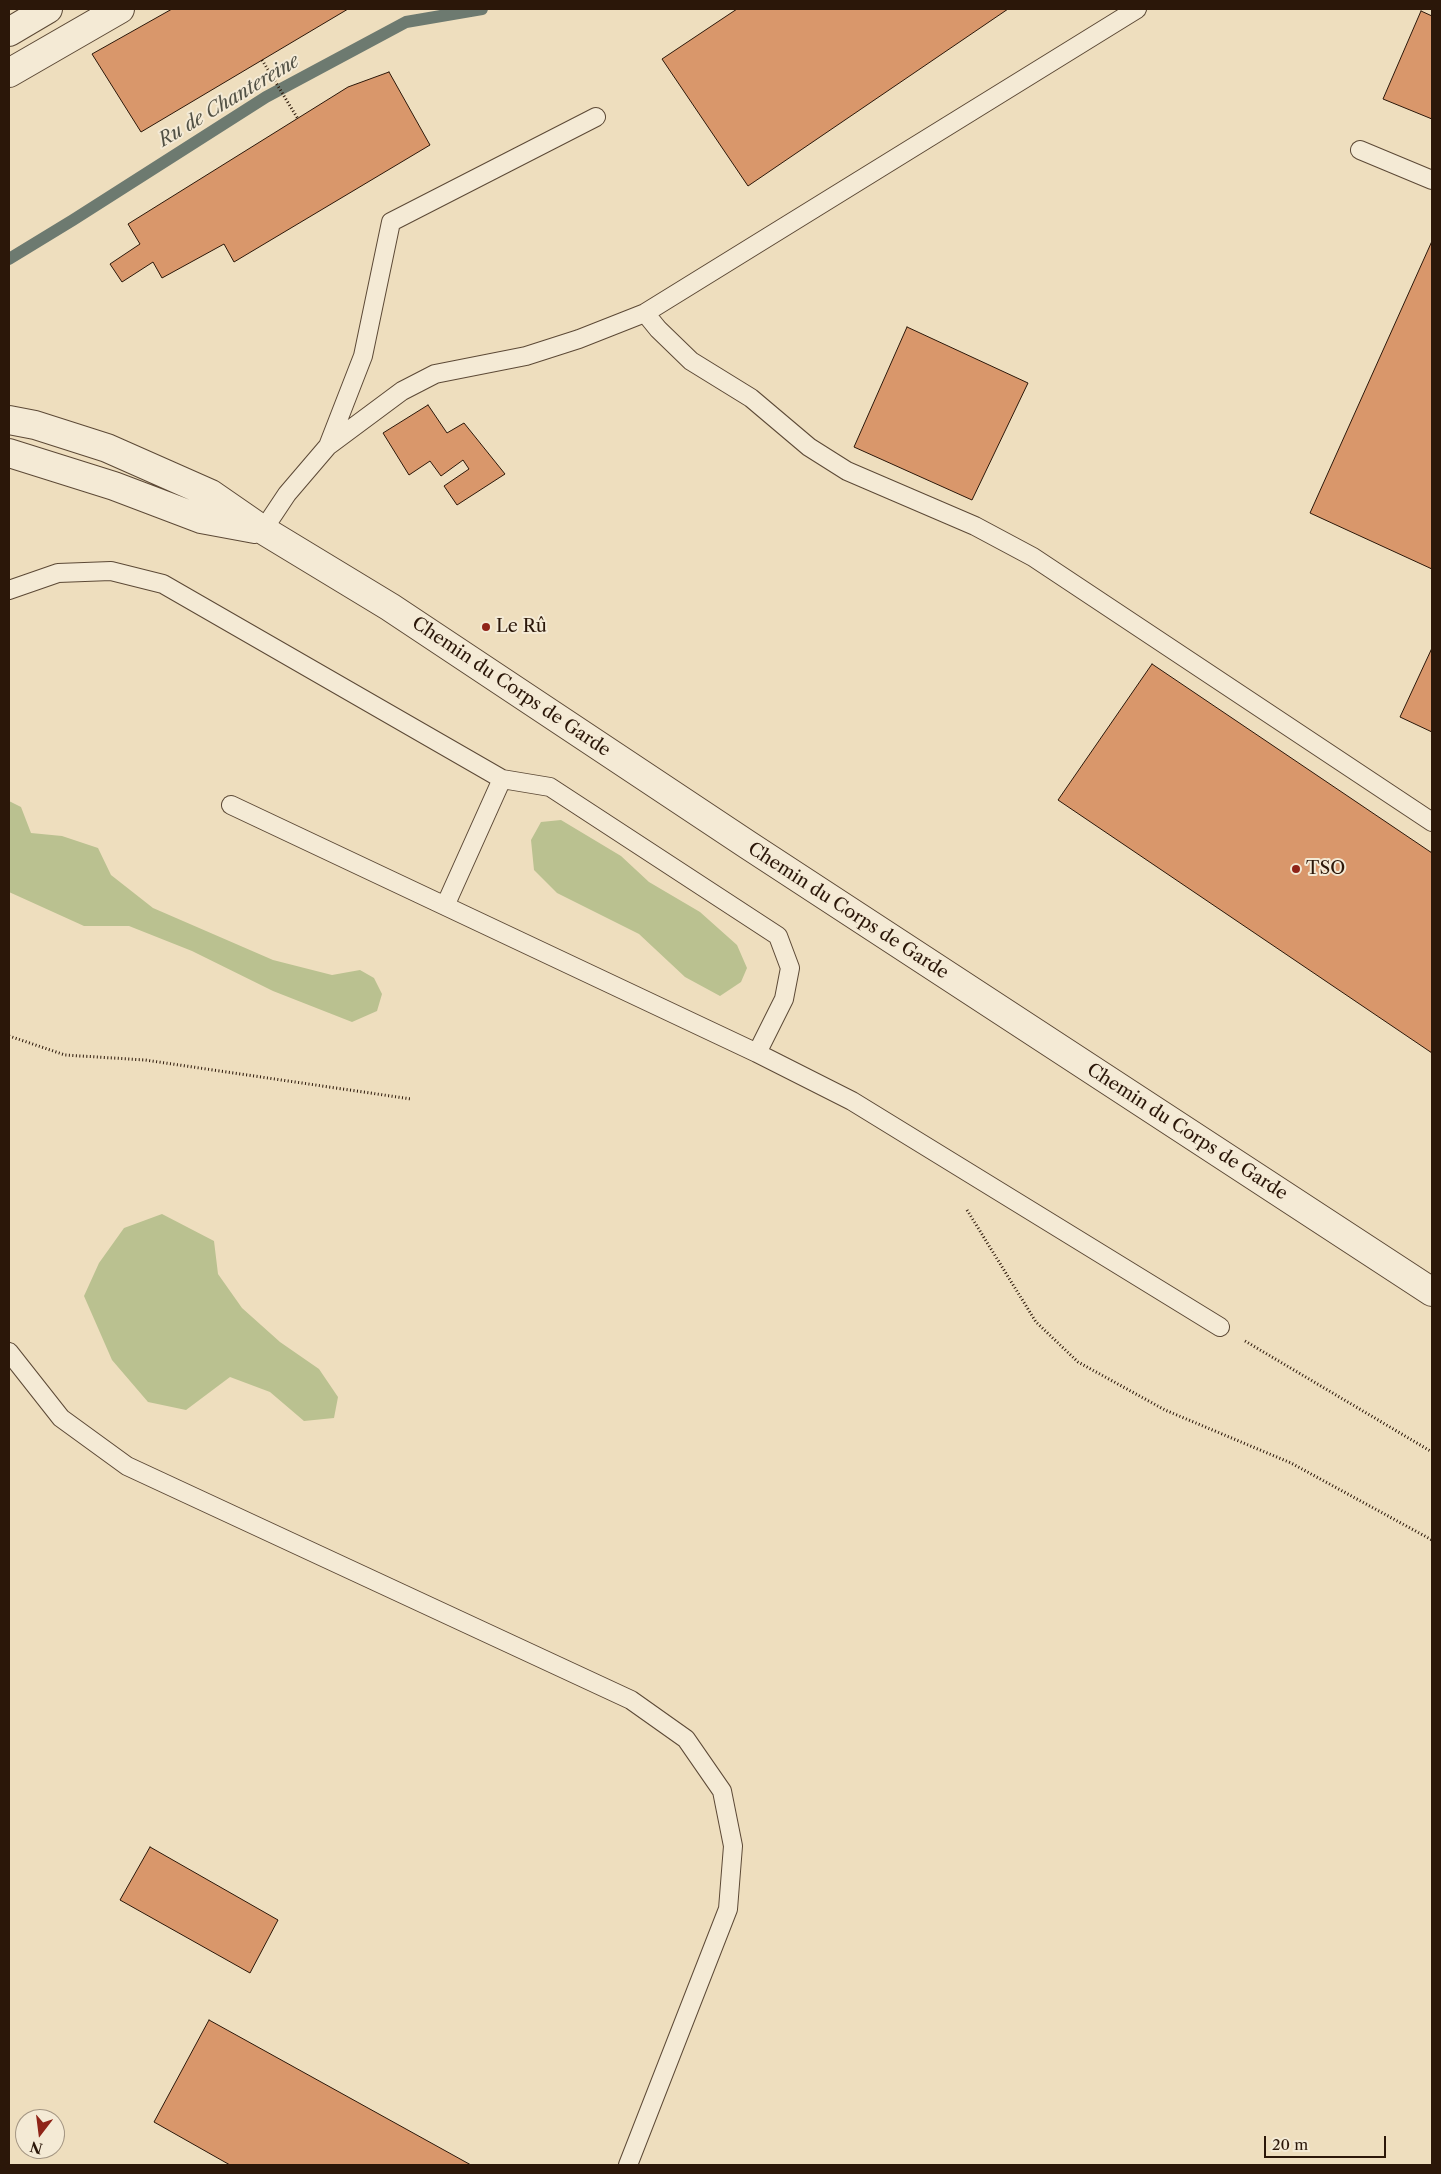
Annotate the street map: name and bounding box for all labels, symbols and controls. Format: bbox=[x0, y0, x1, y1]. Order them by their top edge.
water label: Ru de Chantereine bbox=[154, 50, 304, 152]
street label: Chemin du Corps de Garde bbox=[408, 612, 614, 762]
place label: Le Rû bbox=[496, 616, 547, 638]
marker: Le Rû bbox=[480, 621, 492, 633]
street label: Chemin du Corps de Garde bbox=[744, 838, 952, 984]
place label: TSO bbox=[1306, 858, 1345, 880]
marker: TSO bbox=[1290, 863, 1302, 875]
street label: Chemin du Corps de Garde bbox=[1083, 1059, 1291, 1205]
north arrow bbox=[15, 2109, 65, 2159]
scale bar bbox=[1266, 2126, 1388, 2158]
text: 20 m bbox=[1272, 2135, 1308, 2154]
text: N bbox=[28, 2137, 45, 2158]

